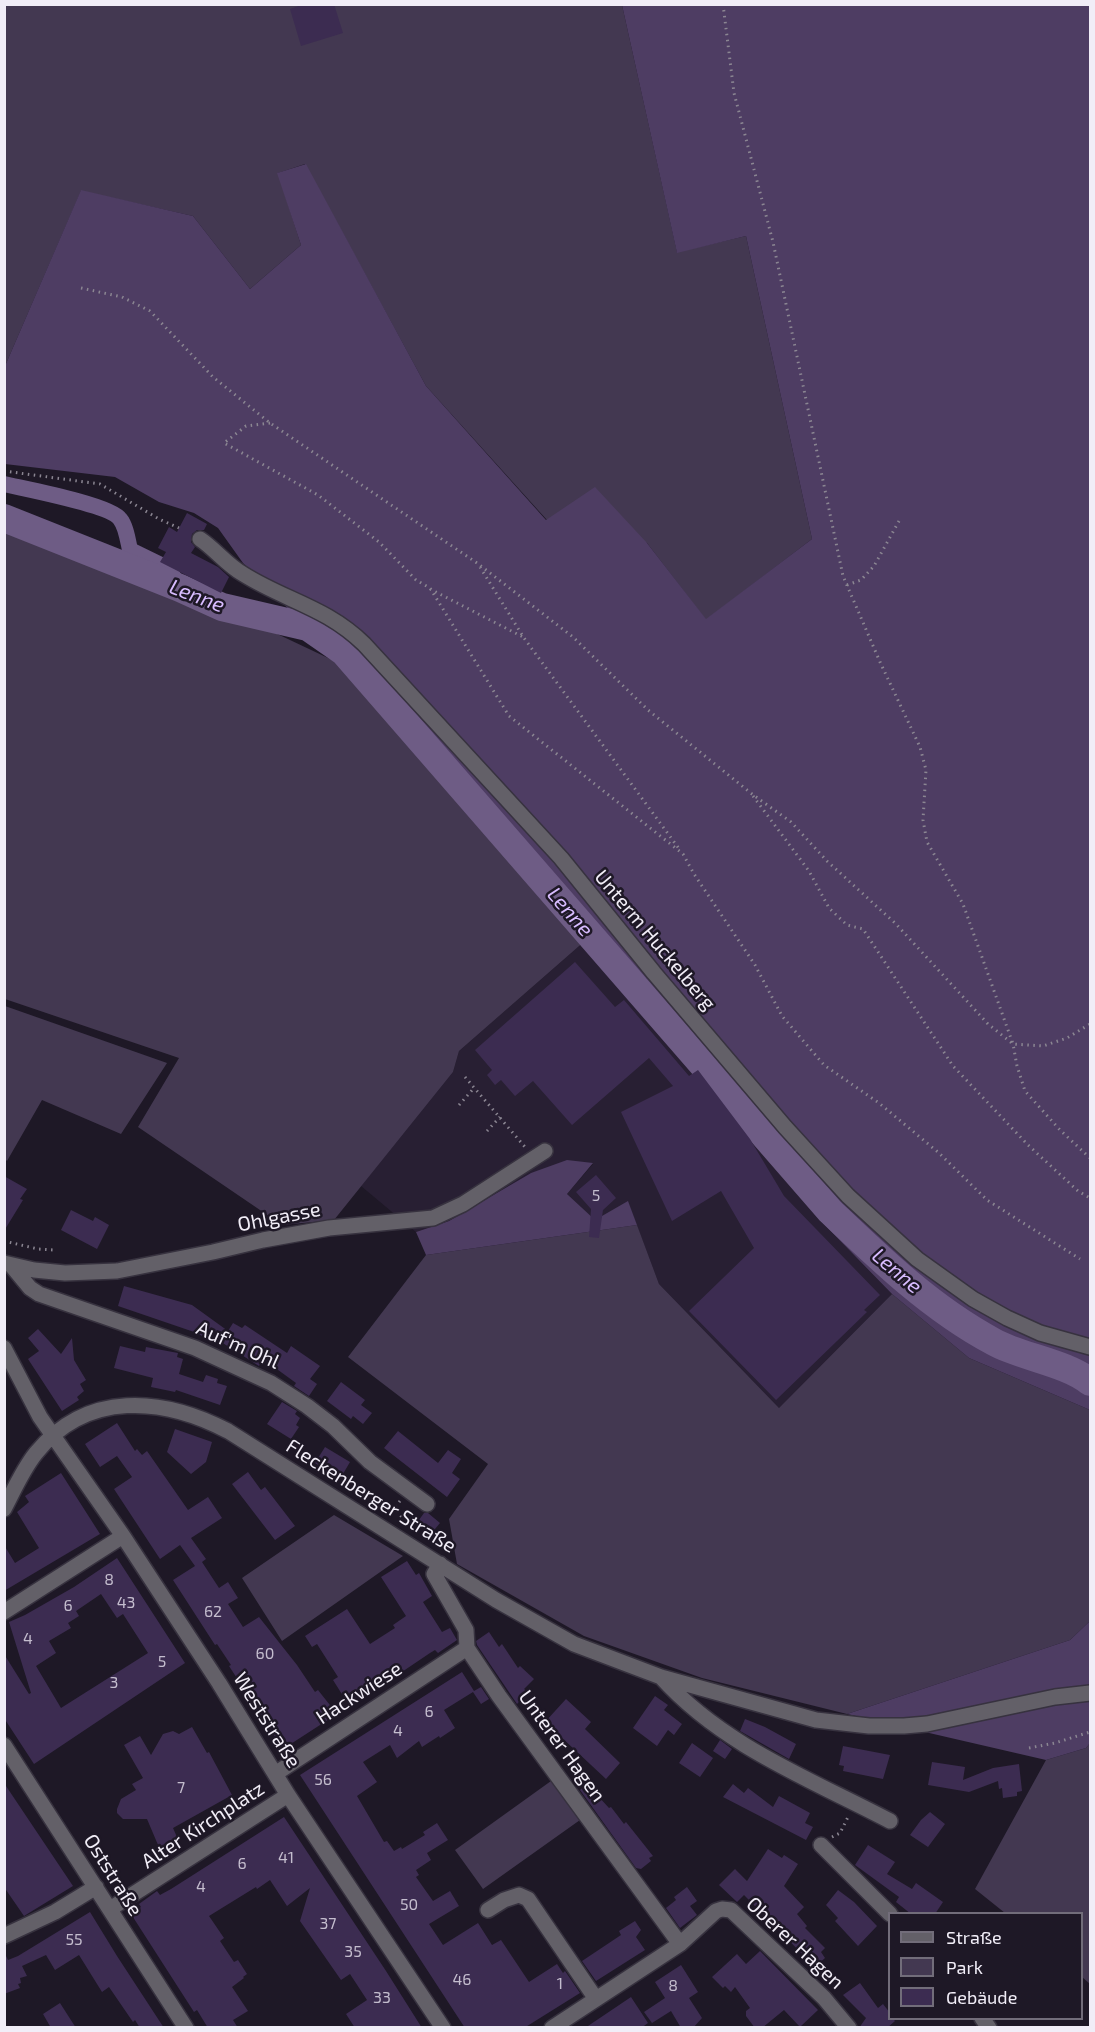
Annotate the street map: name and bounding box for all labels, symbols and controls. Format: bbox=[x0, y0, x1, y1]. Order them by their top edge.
water label: Lenne bbox=[166, 574, 228, 618]
street label: Unterm Huckelberg bbox=[589, 865, 721, 1015]
water label: Lenne bbox=[542, 882, 598, 942]
house number: 5 bbox=[592, 1186, 600, 1206]
street label: Ohlgasse bbox=[235, 1197, 323, 1237]
water label: Lenne bbox=[867, 1243, 927, 1299]
street label: Auf'm Ohl bbox=[193, 1316, 283, 1374]
street label: Fleckenberger Straße bbox=[282, 1434, 460, 1558]
house number: 8 bbox=[104, 1570, 114, 1590]
house number: 43 bbox=[117, 1593, 135, 1613]
house number: 6 bbox=[63, 1596, 73, 1616]
house number: 62 bbox=[204, 1602, 222, 1622]
house number: 4 bbox=[23, 1629, 33, 1649]
house number: 60 bbox=[256, 1644, 274, 1664]
house number: 5 bbox=[158, 1652, 166, 1672]
street label: Hackwiese bbox=[312, 1656, 406, 1730]
street label: Weststraße bbox=[228, 1668, 306, 1772]
house number: 3 bbox=[110, 1673, 118, 1693]
street label: Unterer Hagen bbox=[513, 1686, 611, 1806]
house number: 6 bbox=[424, 1702, 434, 1722]
house number: 4 bbox=[393, 1721, 403, 1741]
house number: 56 bbox=[314, 1770, 332, 1790]
street label: Alter Kirchplatz bbox=[137, 1776, 269, 1874]
house number: 7 bbox=[177, 1778, 185, 1798]
street label: Oststraße bbox=[78, 1830, 148, 1920]
house number: 41 bbox=[278, 1848, 294, 1868]
house number: 6 bbox=[237, 1854, 247, 1874]
house number: 4 bbox=[196, 1877, 206, 1897]
street label: Oberer Hagen bbox=[741, 1892, 849, 1994]
house number: 50 bbox=[400, 1895, 418, 1915]
legend bbox=[888, 1912, 1083, 2020]
house number: 37 bbox=[319, 1914, 337, 1934]
text: Straße bbox=[946, 1926, 1002, 1948]
house number: 55 bbox=[65, 1930, 83, 1950]
house number: 35 bbox=[344, 1942, 362, 1962]
text: Park bbox=[946, 1956, 983, 1978]
house number: 46 bbox=[453, 1970, 471, 1990]
house number: 1 bbox=[557, 1974, 563, 1994]
house number: 8 bbox=[668, 1976, 678, 1996]
text: Gebäude bbox=[946, 1986, 1017, 2008]
house number: 33 bbox=[373, 1988, 391, 2008]

